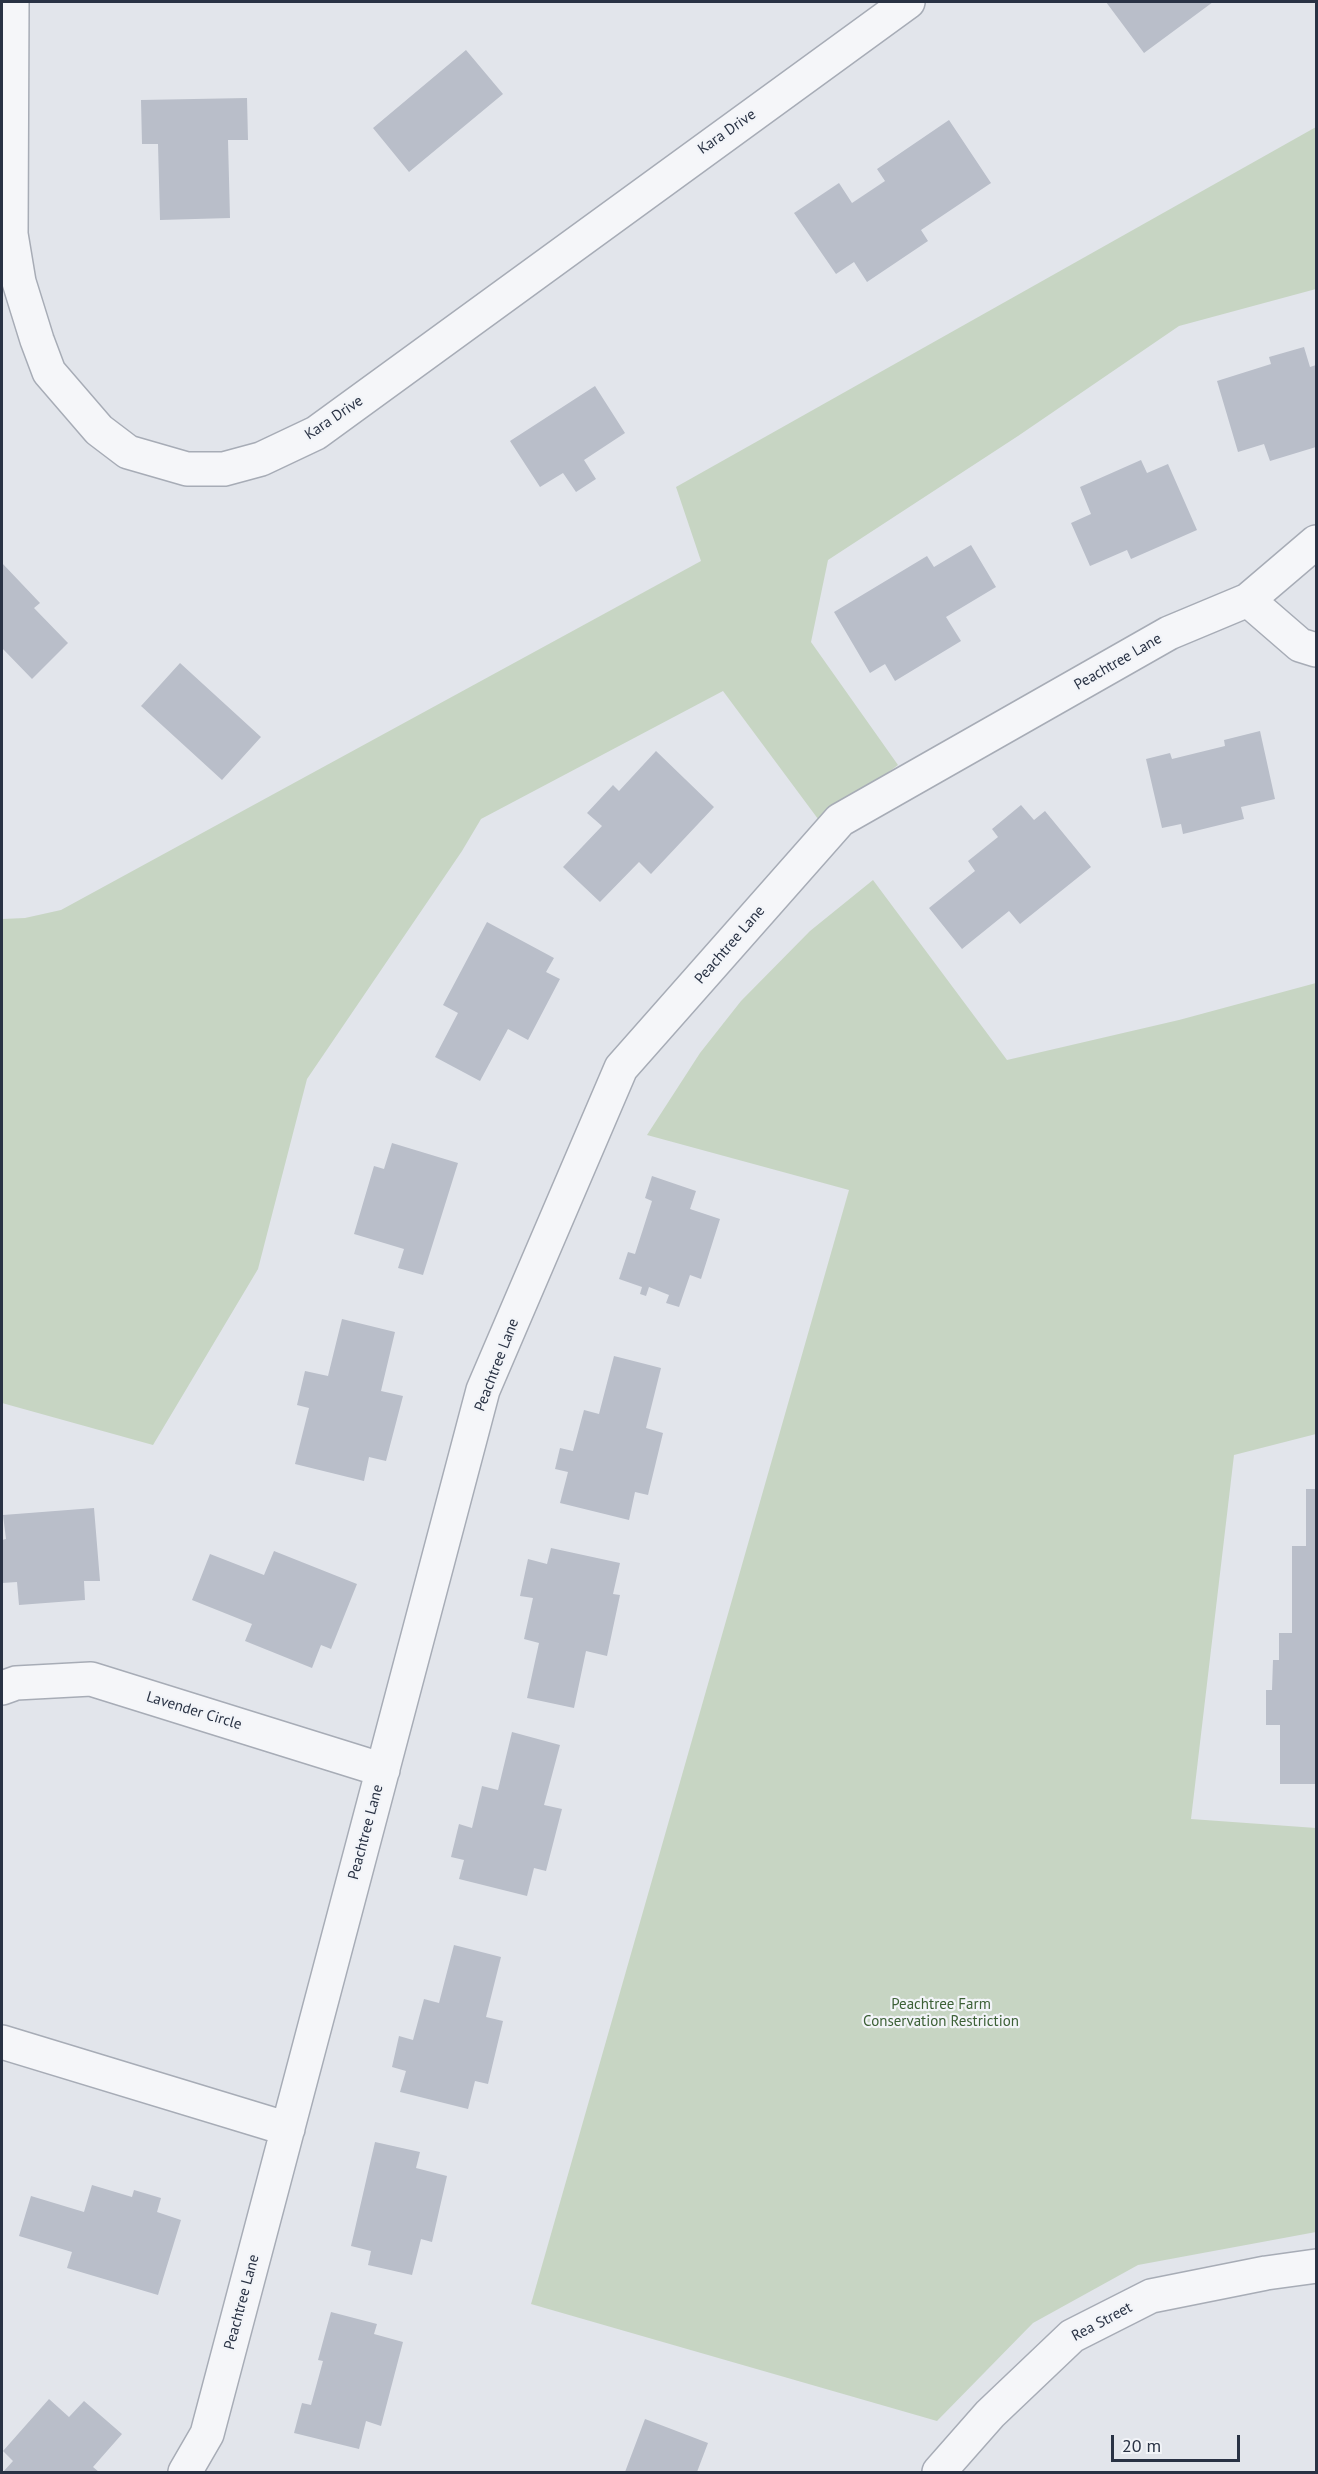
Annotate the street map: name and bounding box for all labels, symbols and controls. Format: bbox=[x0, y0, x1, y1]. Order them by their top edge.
street label: Kara Drive bbox=[695, 106, 759, 158]
street label: Kara Drive bbox=[301, 392, 367, 444]
street label: Peachtree Lane bbox=[1071, 630, 1165, 694]
street label: Peachtree Lane bbox=[691, 902, 769, 988]
street label: Peachtree Lane bbox=[471, 1316, 523, 1414]
street label: Lavender Circle bbox=[144, 1688, 244, 1734]
street label: Peachtree Lane bbox=[345, 1782, 387, 1882]
park label: Peachtree Farm Conservation Restriction bbox=[863, 1996, 1019, 2031]
street label: Peachtree Lane bbox=[221, 2252, 263, 2352]
street label: Rea Street bbox=[1069, 2299, 1135, 2345]
scale bar bbox=[1114, 2423, 1243, 2461]
text: 20 m bbox=[1122, 2434, 1161, 2457]

